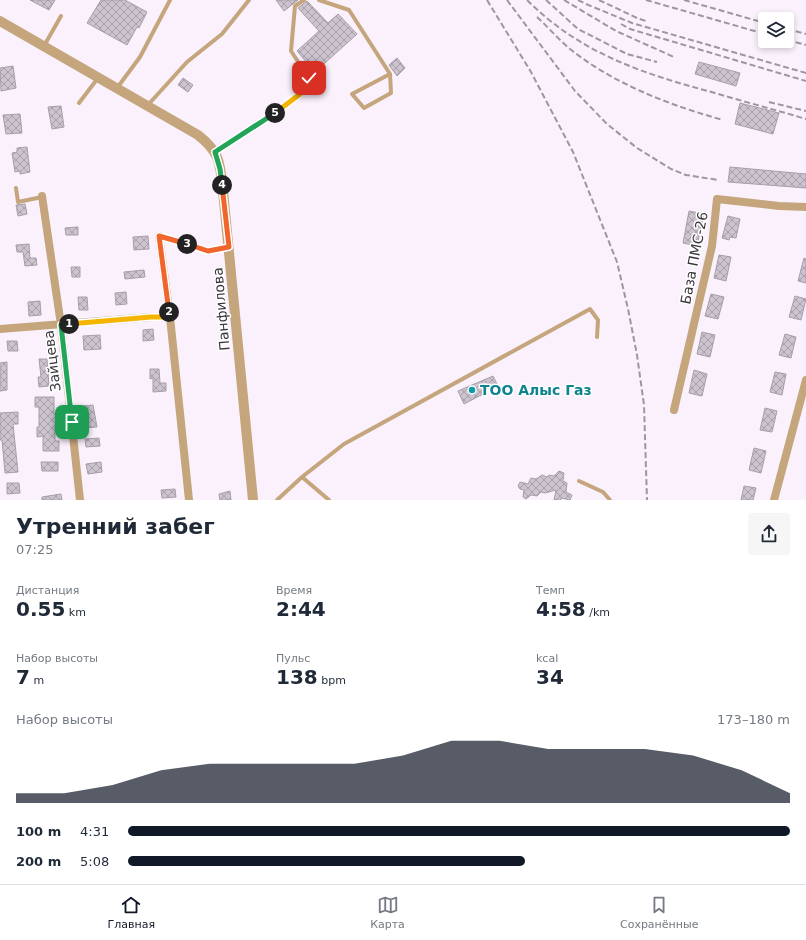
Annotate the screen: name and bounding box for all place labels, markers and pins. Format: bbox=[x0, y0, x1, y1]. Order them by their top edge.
pin bbox=[292, 61, 326, 95]
pin: 5 bbox=[265, 103, 285, 123]
pin: 4 bbox=[212, 175, 232, 195]
pin: 3 bbox=[177, 234, 197, 254]
pin: 2 bbox=[159, 302, 179, 322]
pin: 1 bbox=[59, 314, 79, 334]
place label: ТОО Алыс Газ bbox=[480, 382, 592, 398]
marker: ТОО Алыс Газ bbox=[467, 385, 477, 395]
pin bbox=[55, 405, 89, 439]

